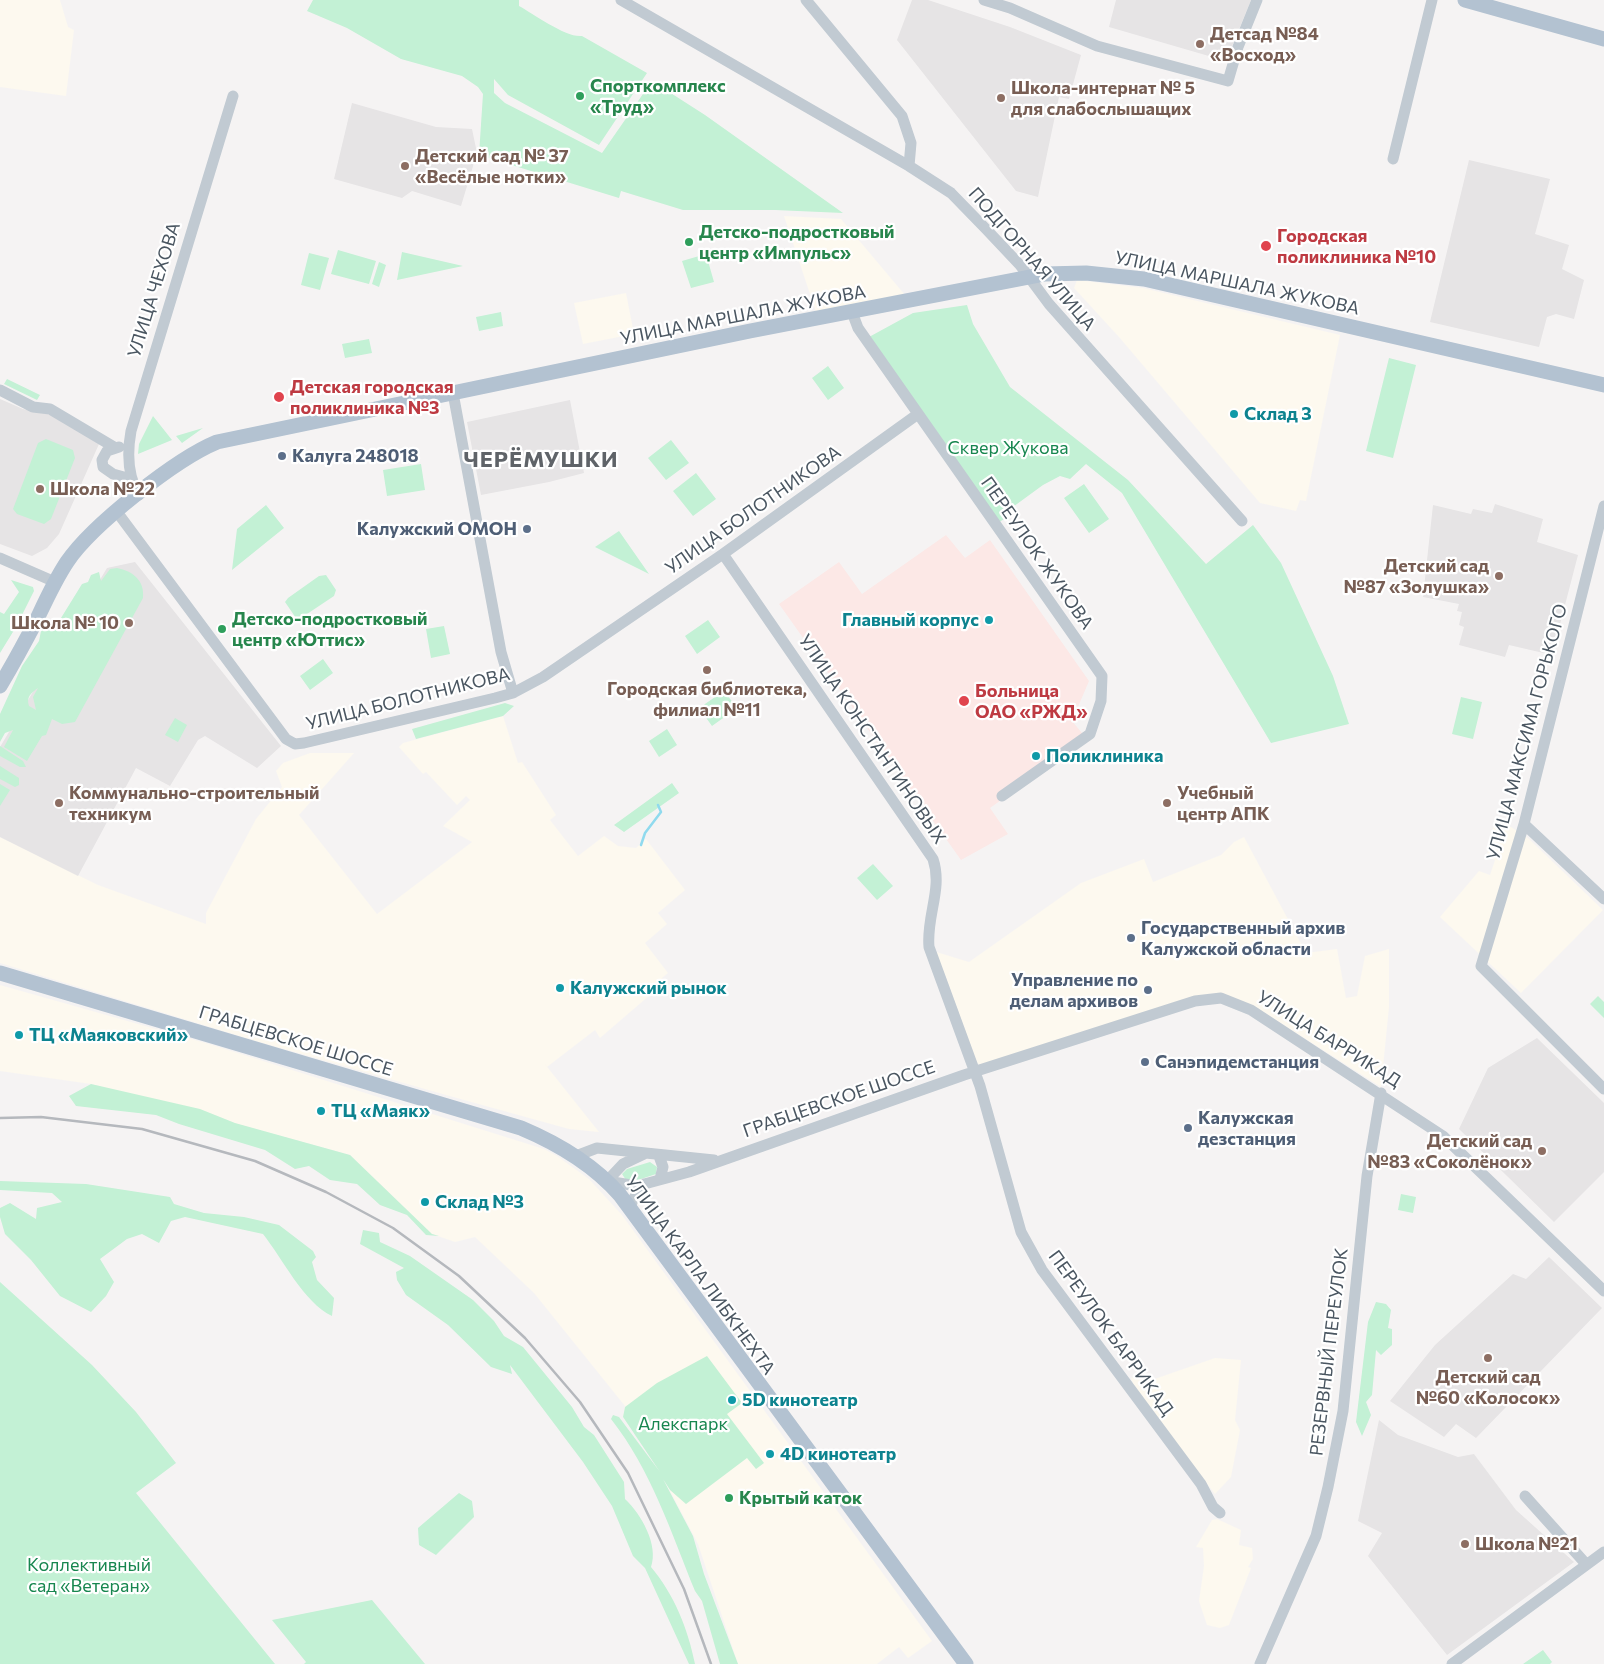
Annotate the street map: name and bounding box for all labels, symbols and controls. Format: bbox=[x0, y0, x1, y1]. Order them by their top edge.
place label: Детсад №84 «Восход» bbox=[1210, 23, 1319, 66]
marker: Детсад №84 «Восход» bbox=[1194, 38, 1206, 50]
place label: Спорткомплекс «Труд» bbox=[590, 75, 726, 118]
place label: Школа-интернат № 5 для слабослышащих bbox=[1011, 77, 1195, 120]
marker: Спорткомплекс «Труд» bbox=[574, 90, 586, 102]
marker: Школа-интернат № 5 для слабослышащих bbox=[995, 92, 1007, 104]
place label: Детский сад № 37 «Весёлые нотки» bbox=[415, 145, 569, 188]
marker: Детский сад № 37 «Весёлые нотки» bbox=[399, 160, 411, 172]
street label: ПОДГОРНАЯ УЛИЦА bbox=[964, 183, 1100, 335]
street label: УЛИЦА ЧЕХОВА bbox=[123, 220, 185, 360]
place label: Детско-подростковый центр «Импульс» bbox=[699, 221, 894, 264]
place label: Городская поликлиника №10 bbox=[1277, 225, 1436, 268]
marker: Детско-подростковый центр «Импульс» bbox=[683, 236, 695, 248]
marker: Городская поликлиника №10 bbox=[1259, 239, 1273, 253]
street label: УЛИЦА МАРШАЛА ЖУКОВА bbox=[1113, 246, 1361, 320]
street label: УЛИЦА МАРШАЛА ЖУКОВА bbox=[618, 281, 868, 349]
place label: Детская городская поликлиника №3 bbox=[290, 376, 454, 418]
marker: Детская городская поликлиника №3 bbox=[272, 390, 286, 404]
place label: Склад 3 bbox=[1244, 403, 1312, 425]
marker: Склад 3 bbox=[1228, 408, 1240, 420]
park label: Сквер Жукова bbox=[947, 437, 1069, 459]
street label: УЛИЦА БОЛОТНИКОВА bbox=[661, 441, 845, 579]
place label: Калуга 248018 bbox=[292, 445, 419, 467]
district label: ЧЕРЁМУШКИ bbox=[462, 447, 620, 473]
marker: Калуга 248018 bbox=[276, 450, 288, 462]
street label: ПЕРЕУЛОК ЖУКОВА bbox=[976, 473, 1098, 633]
place label: Школа №22 bbox=[50, 478, 155, 500]
marker: Школа №22 bbox=[34, 483, 46, 495]
place label: Калужский ОМОН bbox=[357, 518, 517, 540]
marker: Калужский ОМОН bbox=[521, 523, 533, 535]
place label: Детский сад №87 «Золушка» bbox=[1343, 555, 1489, 598]
marker: Детский сад №87 «Золушка» bbox=[1493, 570, 1505, 582]
street label: УЛИЦА МАКСИМА ГОРЬКОГО bbox=[1482, 601, 1572, 863]
place label: Детско-подростковый центр «Юттис» bbox=[232, 608, 427, 650]
place label: Главный корпус bbox=[842, 609, 979, 631]
place label: Школа № 10 bbox=[11, 612, 119, 634]
marker: Главный корпус bbox=[983, 614, 995, 626]
marker: Школа № 10 bbox=[123, 617, 135, 629]
marker: Детско-подростковый центр «Юттис» bbox=[216, 623, 228, 635]
street label: УЛИЦА КОНСТАНТИНОВЫХ bbox=[794, 630, 950, 848]
street label: УЛИЦА БОЛОТНИКОВА bbox=[304, 663, 512, 735]
marker: Городская библиотека, филиал №11 bbox=[701, 664, 713, 676]
place label: Городская библиотека, филиал №11 bbox=[607, 678, 807, 721]
place label: Больница ОАО «РЖД» bbox=[975, 680, 1088, 722]
marker: Больница ОАО «РЖД» bbox=[957, 694, 971, 708]
place label: Поликлиника bbox=[1046, 745, 1163, 767]
marker: Поликлиника bbox=[1030, 750, 1042, 762]
place label: Коммунально-строительный техникум bbox=[69, 782, 319, 824]
place label: Учебный центр АПК bbox=[1177, 782, 1269, 824]
marker: Коммунально-строительный техникум bbox=[53, 797, 65, 809]
marker: Учебный центр АПК bbox=[1161, 797, 1173, 809]
place label: Государственный архив Калужской области bbox=[1141, 917, 1345, 960]
marker: Государственный архив Калужской области bbox=[1125, 932, 1137, 944]
place label: Управление по делам архивов bbox=[1010, 969, 1138, 1012]
place label: Калужский рынок bbox=[570, 977, 727, 999]
marker: Калужский рынок bbox=[554, 982, 566, 994]
marker: Управление по делам архивов bbox=[1142, 984, 1154, 996]
street label: УЛИЦА БАРРИКАД bbox=[1253, 986, 1405, 1092]
street label: ГРАБЦЕВСКОЕ ШОССЕ bbox=[196, 1001, 396, 1081]
place label: ТЦ «Маяковский» bbox=[29, 1024, 188, 1046]
marker: ТЦ «Маяковский» bbox=[13, 1029, 25, 1041]
place label: Санэпидемстанция bbox=[1155, 1051, 1319, 1073]
street label: ГРАБЦЕВСКОЕ ШОССЕ bbox=[740, 1056, 938, 1142]
marker: Санэпидемстанция bbox=[1139, 1056, 1151, 1068]
place label: ТЦ «Маяк» bbox=[331, 1100, 430, 1122]
marker: ТЦ «Маяк» bbox=[315, 1105, 327, 1117]
place label: Калужская дезстанция bbox=[1198, 1107, 1296, 1150]
marker: Калужская дезстанция bbox=[1182, 1122, 1194, 1134]
place label: Детский сад №83 «Соколёнок» bbox=[1367, 1130, 1532, 1172]
marker: Детский сад №83 «Соколёнок» bbox=[1536, 1145, 1548, 1157]
street label: УЛИЦА КАРЛА ЛИБКНЕХТА bbox=[620, 1171, 780, 1379]
place label: Склад №3 bbox=[435, 1191, 524, 1213]
marker: Склад №3 bbox=[419, 1196, 431, 1208]
street label: ПЕРЕУЛОК БАРРИКАД bbox=[1044, 1246, 1178, 1420]
street label: РЕЗЕРВНЫЙ ПЕРЕУЛОК bbox=[1306, 1247, 1352, 1457]
marker: Детский сад №60 «Колосок» bbox=[1482, 1352, 1494, 1364]
place label: Детский сад №60 «Колосок» bbox=[1416, 1366, 1560, 1408]
place label: 5D кинотеатр bbox=[742, 1389, 858, 1411]
marker: 5D кинотеатр bbox=[726, 1394, 738, 1406]
park label: Алекспарк bbox=[638, 1413, 728, 1435]
place label: 4D кинотеатр bbox=[780, 1443, 896, 1465]
marker: 4D кинотеатр bbox=[764, 1448, 776, 1460]
place label: Крытый каток bbox=[739, 1487, 862, 1509]
marker: Крытый каток bbox=[723, 1492, 735, 1504]
place label: Школа №21 bbox=[1475, 1533, 1578, 1555]
marker: Школа №21 bbox=[1459, 1538, 1471, 1550]
park label: Коллективный сад «Ветеран» bbox=[27, 1554, 151, 1596]

